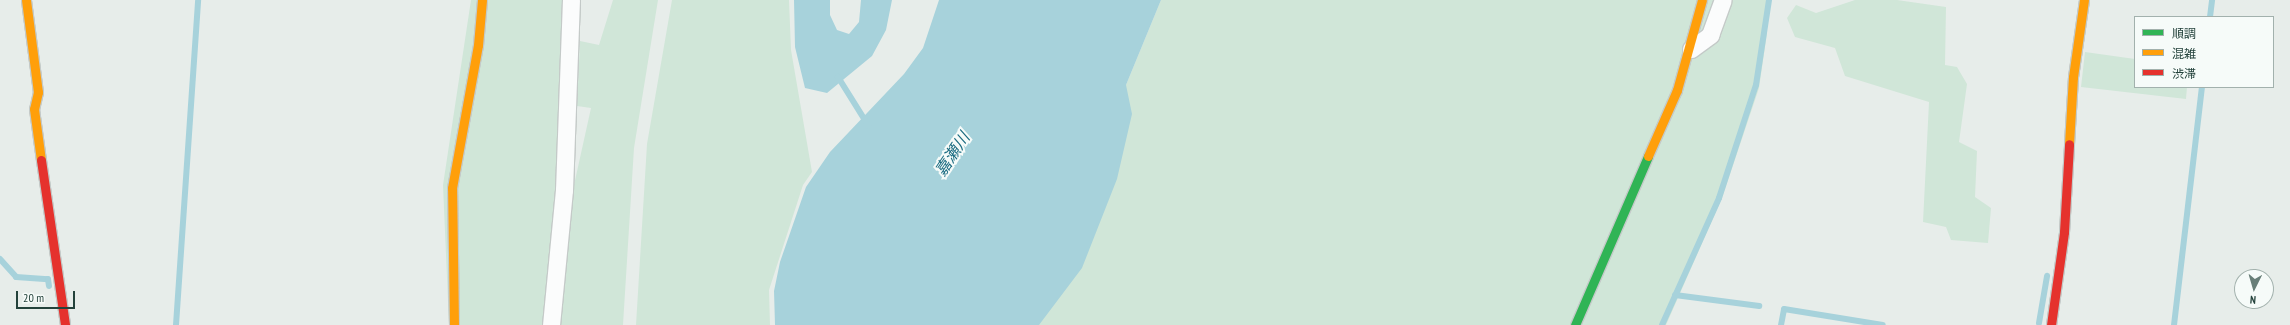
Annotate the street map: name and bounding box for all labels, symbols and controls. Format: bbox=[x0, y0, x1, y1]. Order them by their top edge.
legend bbox=[2134, 16, 2274, 88]
text: 順調 bbox=[2172, 26, 2196, 41]
text: 混雑 bbox=[2172, 46, 2196, 61]
text: 渋滞 bbox=[2172, 66, 2196, 81]
water label: 嘉瀬川 bbox=[931, 129, 973, 179]
north arrow bbox=[2234, 269, 2274, 309]
scale bar bbox=[18, 283, 77, 309]
text: 20 m bbox=[23, 290, 44, 305]
text: N bbox=[2249, 293, 2257, 307]

